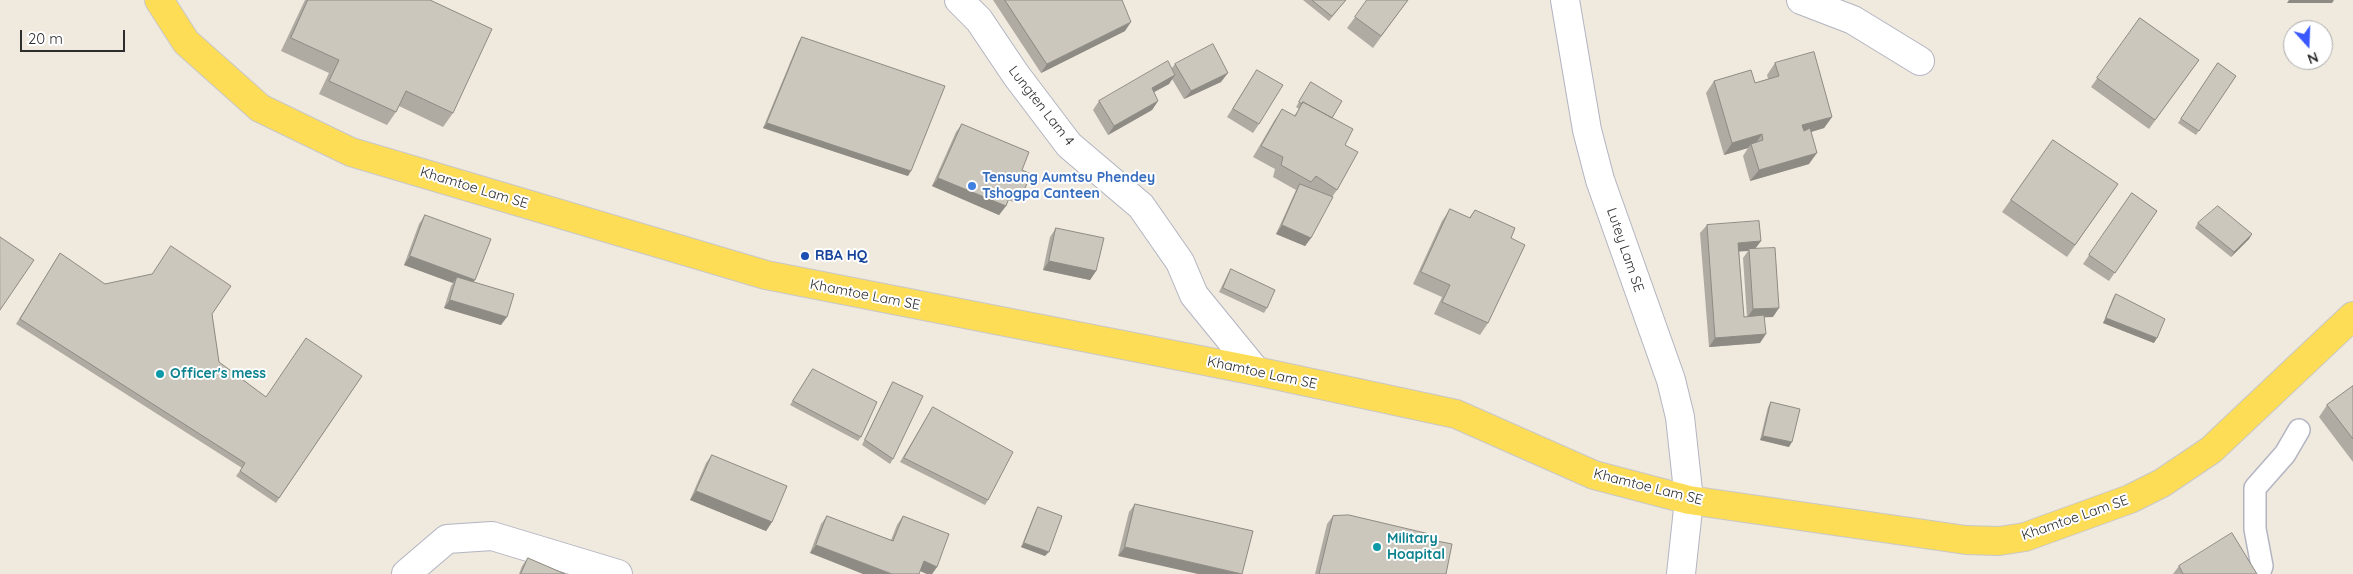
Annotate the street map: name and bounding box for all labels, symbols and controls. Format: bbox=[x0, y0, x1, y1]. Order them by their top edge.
scale bar bbox=[22, 20, 128, 52]
north arrow bbox=[2283, 20, 2333, 70]
text: 20 m bbox=[28, 29, 63, 48]
text: N bbox=[2305, 48, 2321, 68]
street label: Lungten Lam 4 bbox=[1005, 63, 1077, 149]
street label: Khamtoe Lam SE bbox=[418, 164, 530, 212]
place label: Tensung Aumtsu Phendey Tshogpa Canteen bbox=[982, 170, 1155, 202]
marker: Tensung Aumtsu Phendey Tshogpa Canteen bbox=[966, 180, 978, 192]
street label: Lutey Lam SE bbox=[1603, 206, 1647, 294]
place label: RBA HQ bbox=[815, 248, 867, 264]
marker: RBA HQ bbox=[799, 250, 811, 262]
street label: Khamtoe Lam SE bbox=[808, 276, 922, 314]
street label: Khamtoe Lam SE bbox=[1206, 353, 1318, 393]
place label: Officer's mess bbox=[170, 366, 266, 382]
marker: Officer's mess bbox=[154, 368, 166, 380]
street label: Khamtoe Lam SE bbox=[1592, 465, 1704, 509]
street label: Khamtoe Lam SE bbox=[2019, 492, 2131, 544]
place label: Military Hoapital bbox=[1387, 531, 1445, 564]
marker: Military Hoapital bbox=[1371, 541, 1383, 553]

